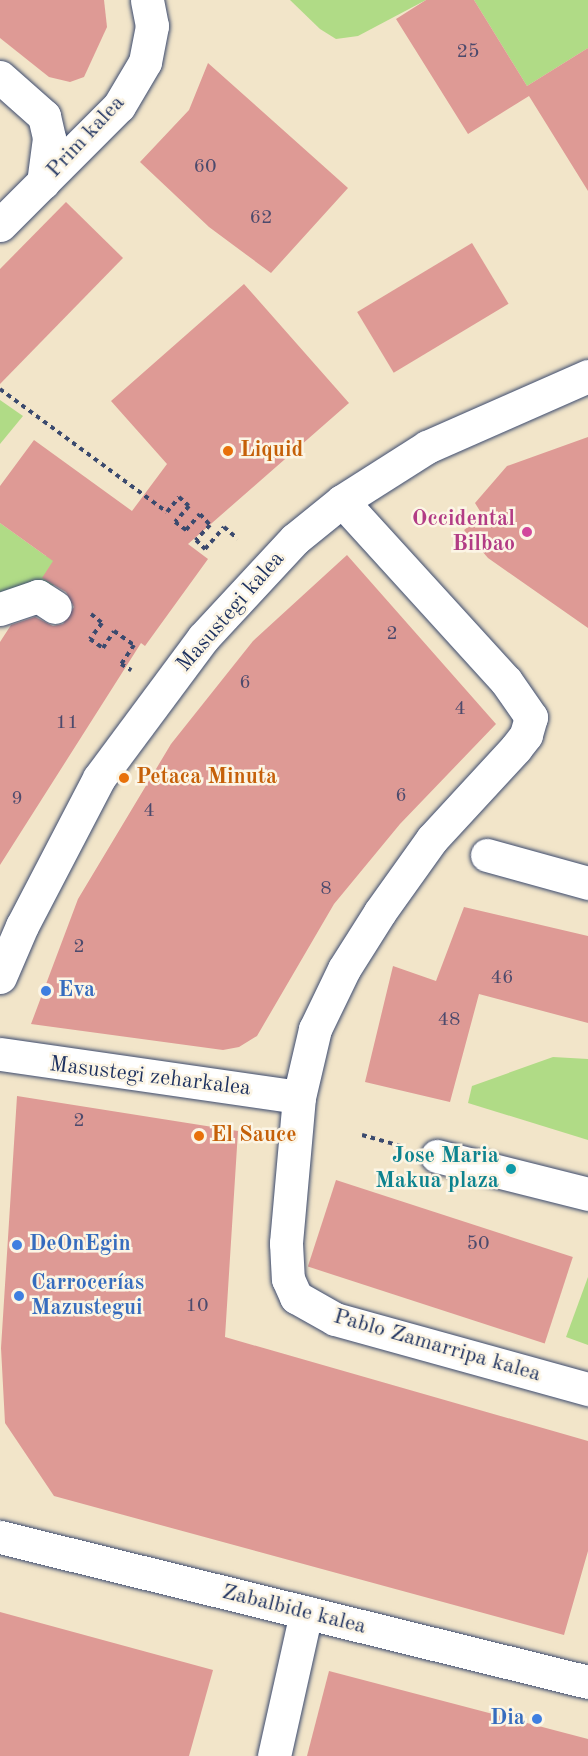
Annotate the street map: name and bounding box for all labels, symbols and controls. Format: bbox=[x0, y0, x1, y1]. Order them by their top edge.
house number: 25 bbox=[456, 40, 480, 64]
street label: Prim kalea bbox=[41, 90, 131, 184]
house number: 60 bbox=[193, 155, 217, 179]
house number: 62 bbox=[249, 206, 273, 230]
place label: Liquid bbox=[240, 438, 303, 464]
marker: Liquid bbox=[221, 444, 235, 458]
place label: Occidental Bilbao bbox=[412, 506, 515, 558]
marker: Occidental Bilbao bbox=[520, 525, 534, 539]
street label: Masustegi kalea bbox=[171, 546, 291, 678]
house number: 2 bbox=[386, 622, 398, 646]
house number: 6 bbox=[239, 671, 251, 695]
house number: 4 bbox=[454, 697, 466, 721]
house number: 11 bbox=[55, 711, 79, 735]
place label: Petaca Minuta bbox=[136, 765, 277, 791]
marker: Petaca Minuta bbox=[117, 771, 131, 785]
house number: 6 bbox=[395, 784, 407, 808]
house number: 9 bbox=[11, 787, 23, 811]
house number: 4 bbox=[143, 799, 155, 823]
house number: 8 bbox=[320, 877, 332, 901]
house number: 2 bbox=[73, 935, 85, 959]
house number: 46 bbox=[490, 966, 514, 990]
place label: Eva bbox=[58, 978, 95, 1004]
marker: Eva bbox=[39, 984, 53, 998]
house number: 48 bbox=[437, 1008, 461, 1032]
street label: Masustegi zeharkalea bbox=[48, 1052, 252, 1102]
house number: 2 bbox=[73, 1109, 85, 1133]
place label: El Sauce bbox=[211, 1123, 297, 1149]
marker: El Sauce bbox=[192, 1129, 206, 1143]
place label: Jose Maria Makua plaza bbox=[375, 1143, 499, 1194]
marker: Jose Maria Makua plaza bbox=[504, 1162, 518, 1176]
place label: DeOnEgin bbox=[29, 1232, 131, 1258]
house number: 50 bbox=[466, 1232, 490, 1256]
marker: DeOnEgin bbox=[10, 1238, 24, 1252]
place label: Carrocerías Mazustegui bbox=[31, 1270, 144, 1322]
marker: Carrocerías Mazustegui bbox=[12, 1289, 26, 1303]
house number: 10 bbox=[185, 1294, 209, 1318]
street label: Pablo Zamarripa kalea bbox=[330, 1304, 544, 1388]
street label: Zabalbide kalea bbox=[219, 1579, 369, 1641]
place label: Dia bbox=[490, 1706, 525, 1732]
marker: Dia bbox=[530, 1712, 544, 1726]

